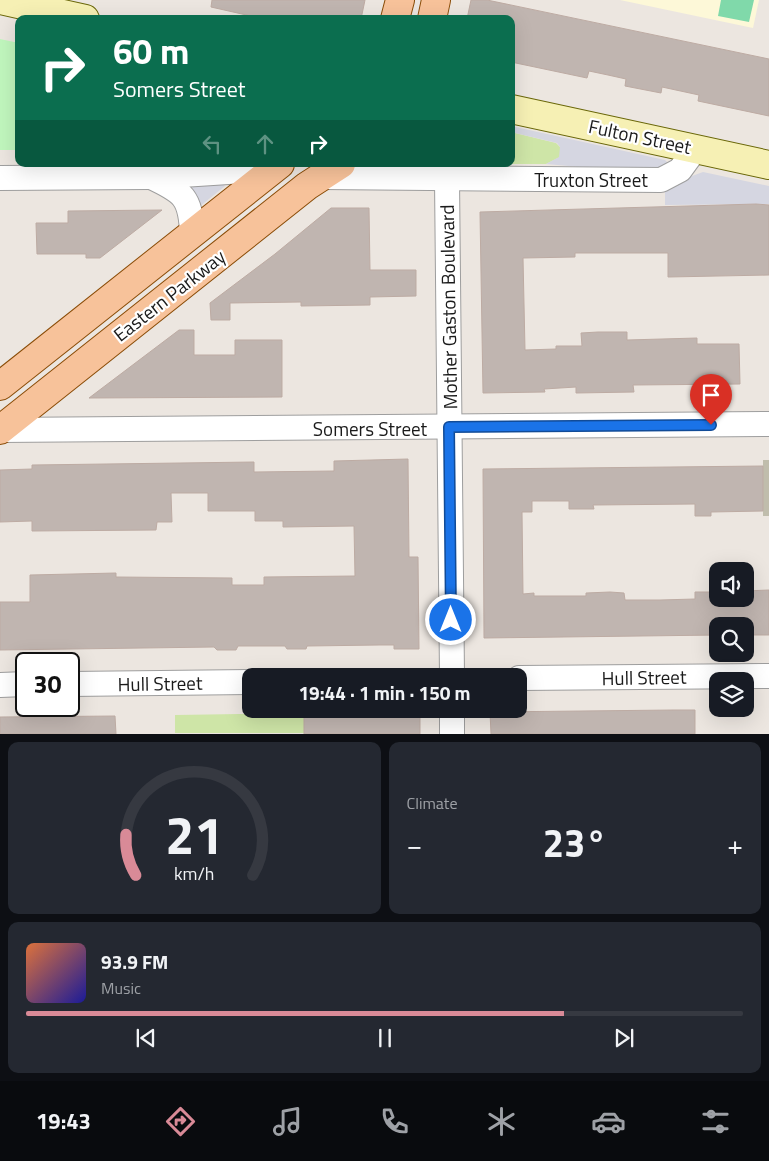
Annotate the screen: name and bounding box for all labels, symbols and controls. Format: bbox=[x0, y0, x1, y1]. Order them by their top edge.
text: 60 m bbox=[113, 24, 189, 78]
icon: right bbox=[30, 35, 95, 100]
text: Somers Street bbox=[113, 72, 245, 106]
street label: Fulton Street bbox=[586, 111, 694, 161]
icon: left bbox=[198, 130, 226, 158]
icon: ahead bbox=[251, 130, 279, 158]
icon: right bbox=[304, 130, 332, 158]
street label: Truxton Street bbox=[534, 165, 648, 194]
street label: Mother Gaston Boulevard bbox=[432, 204, 464, 410]
street label: Eastern Parkway bbox=[107, 242, 231, 348]
pin bbox=[690, 374, 732, 425]
icon: arrive bbox=[697, 381, 725, 409]
street label: Somers Street bbox=[313, 414, 428, 443]
map controls bbox=[709, 562, 754, 717]
button: sound bbox=[709, 562, 754, 607]
position arrow bbox=[424, 593, 476, 645]
button: search bbox=[709, 617, 754, 662]
speed limit sign: 30 bbox=[15, 652, 80, 717]
street label: Hull Street bbox=[601, 662, 687, 692]
street label: Hull Street bbox=[117, 668, 203, 698]
button: layers bbox=[709, 672, 754, 717]
text: 19:44 · 1 min · 150 m bbox=[298, 678, 471, 707]
text: Climate bbox=[407, 791, 458, 815]
text: 21 bbox=[165, 795, 223, 874]
text: 23° bbox=[543, 814, 607, 872]
text: − bbox=[407, 823, 422, 866]
text: + bbox=[727, 823, 743, 866]
text: km/h bbox=[174, 860, 214, 887]
text: 93.9 FM bbox=[101, 947, 168, 976]
text: Music bbox=[101, 976, 141, 1000]
icon: previous bbox=[132, 1024, 160, 1052]
icon: pause bbox=[371, 1024, 399, 1052]
icon: next bbox=[610, 1024, 638, 1052]
text: 19:43 bbox=[36, 1104, 91, 1138]
icon: directions bbox=[163, 1104, 198, 1139]
icon: music bbox=[270, 1104, 305, 1139]
icon: phone bbox=[377, 1104, 412, 1139]
icon: climate bbox=[484, 1104, 519, 1139]
icon: car bbox=[591, 1104, 626, 1139]
icon: filters bbox=[698, 1104, 733, 1139]

